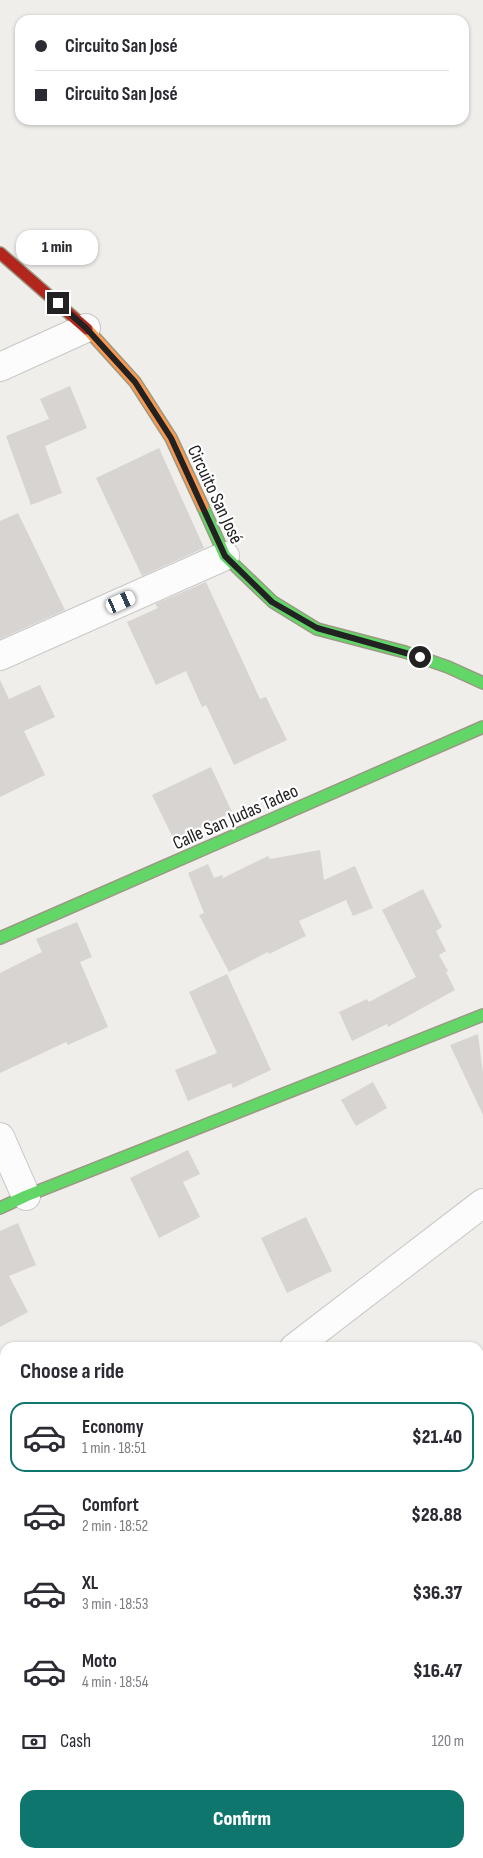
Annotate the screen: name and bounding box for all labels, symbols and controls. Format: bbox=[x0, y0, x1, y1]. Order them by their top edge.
text: Circuito San José bbox=[65, 35, 178, 58]
text: Circuito San José bbox=[65, 83, 178, 106]
callout: 1 min bbox=[17, 230, 99, 266]
text: 1 min bbox=[42, 238, 72, 257]
route end bbox=[47, 292, 69, 314]
street label: Circuito San José bbox=[182, 442, 248, 548]
car bbox=[104, 589, 137, 615]
route start bbox=[409, 646, 431, 668]
street label: Calle San Judas Tadeo bbox=[169, 779, 302, 855]
text: Choose a ride bbox=[20, 1358, 124, 1385]
icon: car bbox=[22, 1415, 67, 1460]
text: Economy bbox=[82, 1416, 144, 1439]
text: $21.40 bbox=[412, 1426, 462, 1449]
text: 1 min · 18:51 bbox=[82, 1439, 146, 1458]
icon: car bbox=[22, 1493, 67, 1538]
text: Comfort bbox=[82, 1494, 139, 1517]
text: $28.88 bbox=[411, 1504, 462, 1527]
text: 2 min · 18:52 bbox=[82, 1517, 148, 1536]
icon: car bbox=[22, 1571, 67, 1616]
text: XL bbox=[82, 1572, 98, 1595]
text: $36.37 bbox=[412, 1582, 462, 1605]
text: 3 min · 18:53 bbox=[82, 1595, 148, 1614]
icon: car bbox=[22, 1649, 67, 1694]
text: Moto bbox=[82, 1650, 117, 1673]
text: $16.47 bbox=[413, 1660, 462, 1683]
text: 4 min · 18:54 bbox=[82, 1673, 148, 1692]
icon: cash bbox=[20, 1728, 48, 1756]
text: Cash bbox=[60, 1730, 91, 1753]
text: 120 m bbox=[432, 1732, 464, 1751]
button: Confirm bbox=[20, 1790, 464, 1848]

